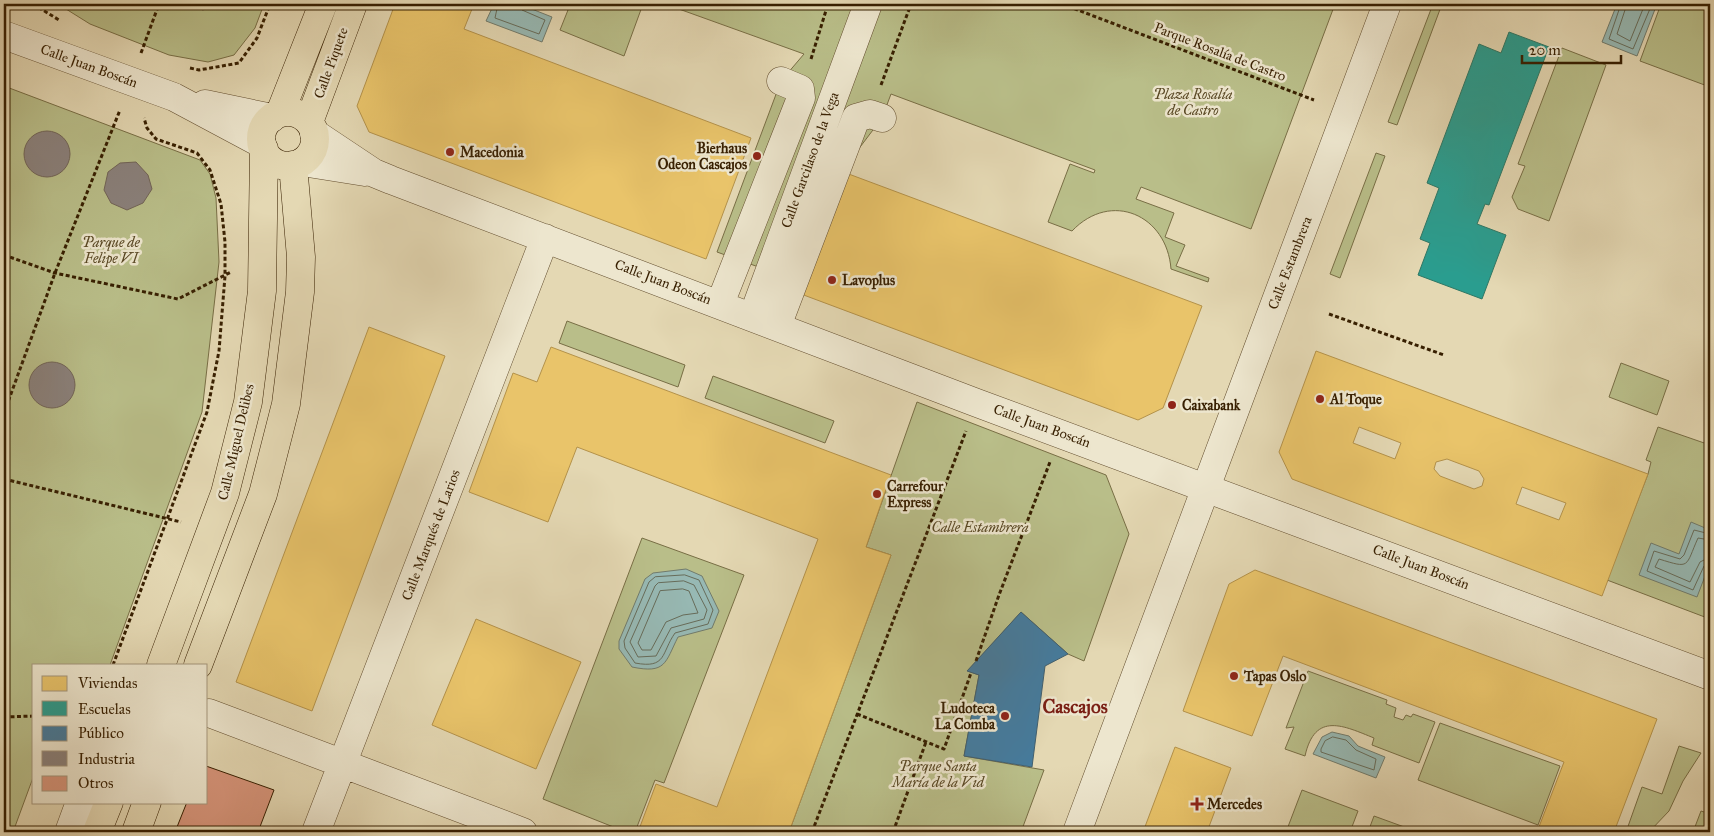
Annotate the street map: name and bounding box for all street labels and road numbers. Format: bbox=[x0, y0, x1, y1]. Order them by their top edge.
street label: Parque Rosalía de Castro bbox=[1151, 19, 1288, 86]
street label: Calle Piquete bbox=[310, 25, 353, 101]
street label: Calle Juan Boscán bbox=[38, 41, 140, 93]
street label: Calle Garcilaso de la Vega bbox=[777, 90, 843, 230]
street label: Calle Estambrera bbox=[1264, 214, 1316, 312]
street label: Calle Juan Boscán bbox=[612, 256, 714, 309]
street label: Calle Miguel Delibes bbox=[214, 382, 258, 502]
street label: Calle Juan Boscán bbox=[991, 401, 1093, 453]
street label: Calle Marqués de Larios bbox=[398, 467, 465, 603]
street label: Calle Juan Boscán bbox=[1370, 541, 1472, 594]

